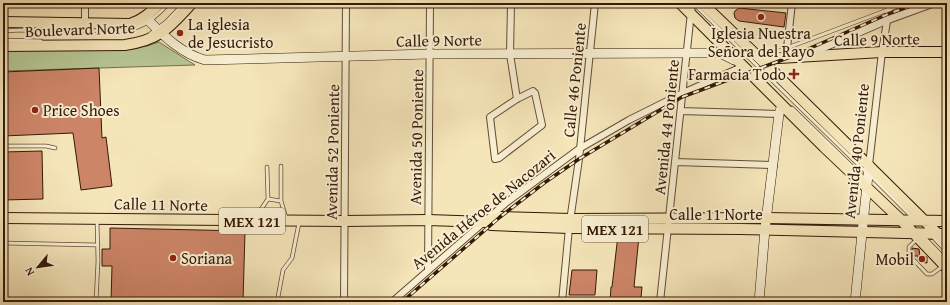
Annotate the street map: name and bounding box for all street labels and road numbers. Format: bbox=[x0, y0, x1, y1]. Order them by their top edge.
street label: Boulevard Norte bbox=[25, 15, 135, 43]
street label: Calle 46 Poniente bbox=[556, 22, 592, 138]
street label: Calle 9 Norte bbox=[834, 26, 920, 52]
street label: Calle 9 Norte bbox=[396, 27, 482, 53]
street label: Avenida 44 Poniente bbox=[647, 58, 685, 196]
street label: Avenida 50 Poniente bbox=[403, 69, 429, 205]
street label: Avenida 40 Poniente bbox=[837, 82, 875, 220]
street label: Avenida 52 Poniente bbox=[319, 84, 345, 220]
street label: Avenida Héroe de Nacozari bbox=[406, 143, 561, 275]
street label: Calle 11 Norte bbox=[114, 191, 208, 217]
street label: Calle 11 Norte bbox=[669, 202, 763, 226]
road number: MEX 121 bbox=[219, 208, 285, 234]
road number: MEX 121 bbox=[582, 216, 648, 242]

